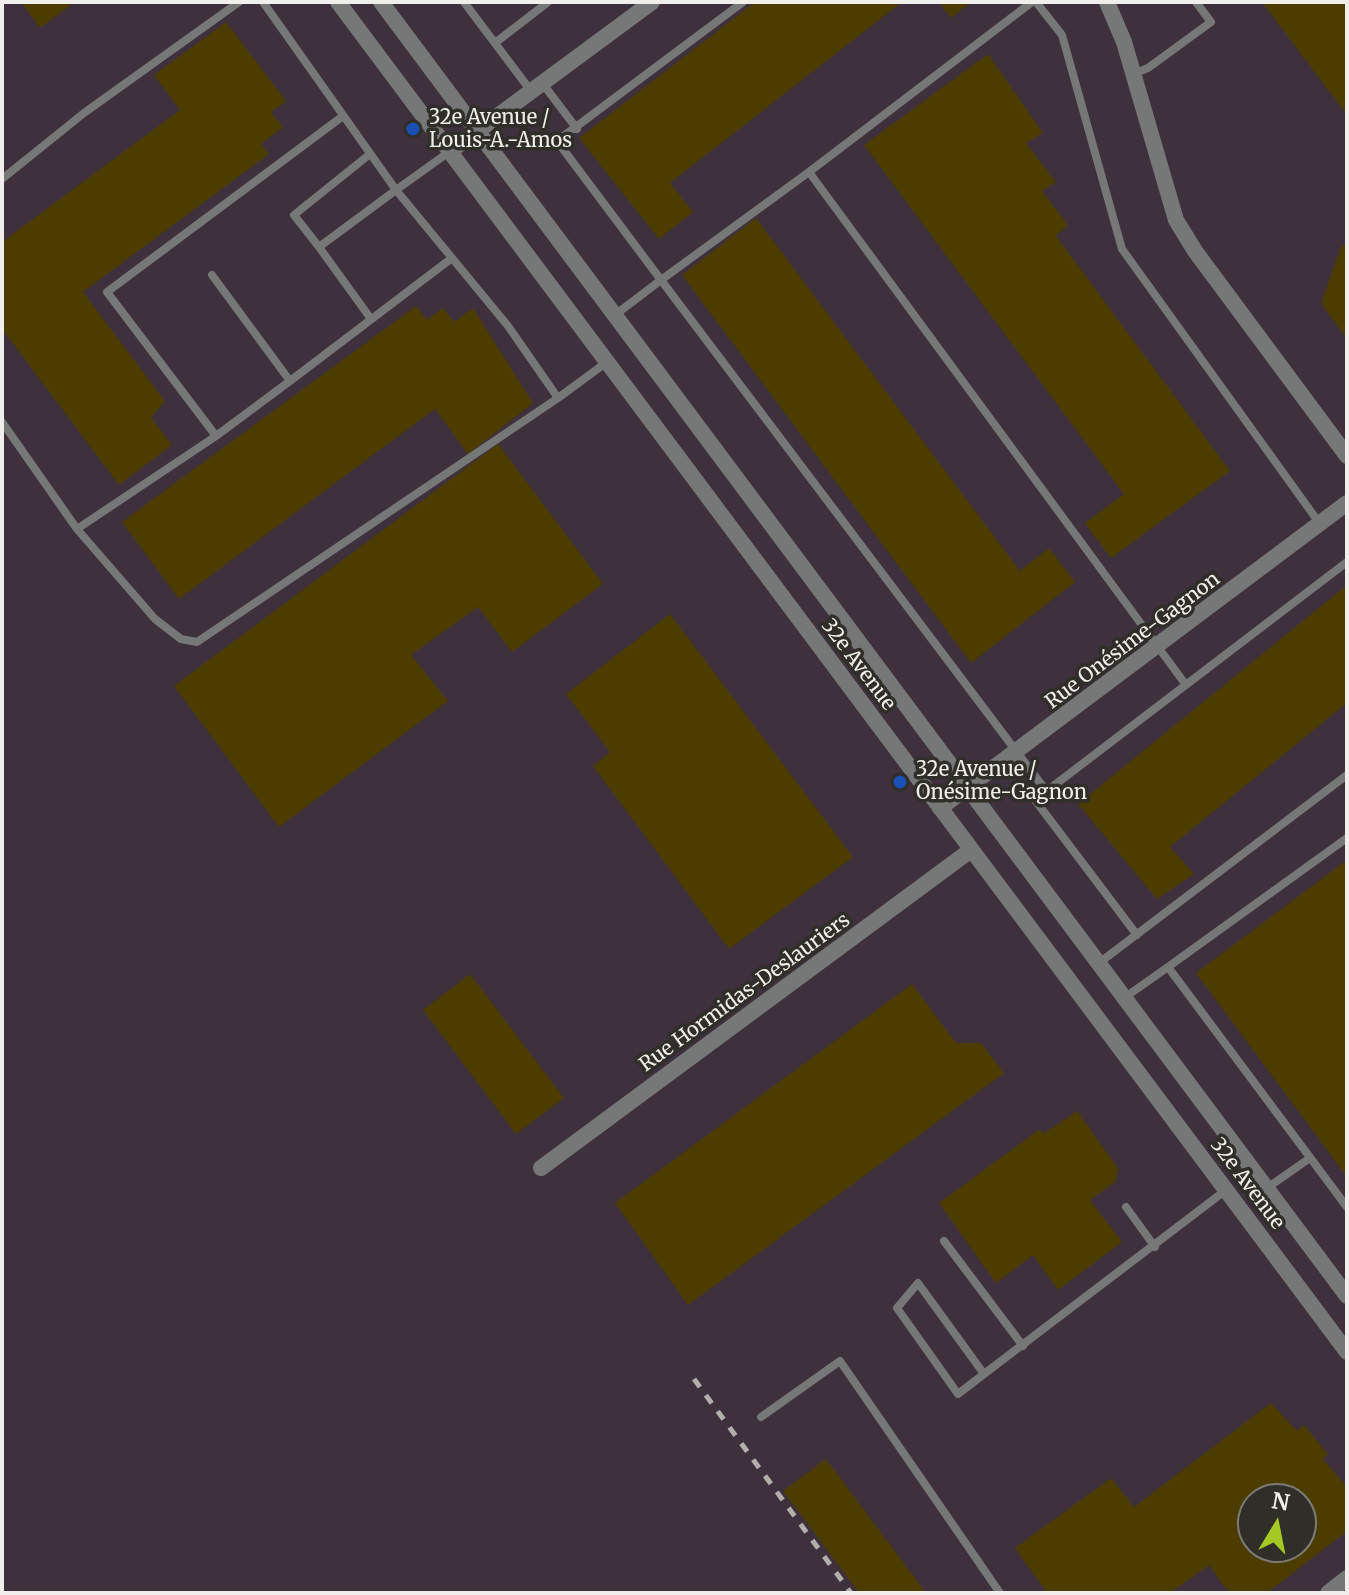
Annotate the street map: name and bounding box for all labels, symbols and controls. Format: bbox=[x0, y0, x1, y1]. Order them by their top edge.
place label: 32e Avenue / Louis-A.-Amos bbox=[429, 106, 572, 153]
marker: 32e Avenue / Louis-A.-Amos bbox=[404, 120, 422, 138]
street label: Rue Onésime-Gagnon bbox=[1041, 568, 1225, 714]
street label: 32e Avenue bbox=[816, 615, 900, 715]
place label: 32e Avenue / Onésime-Gagnon bbox=[916, 758, 1087, 805]
marker: 32e Avenue / Onésime-Gagnon bbox=[891, 773, 909, 791]
street label: Rue Hormidas-Deslauriers bbox=[635, 909, 855, 1077]
street label: 32e Avenue bbox=[1205, 1134, 1289, 1234]
north arrow bbox=[1237, 1483, 1317, 1563]
text: N bbox=[1270, 1486, 1292, 1517]

